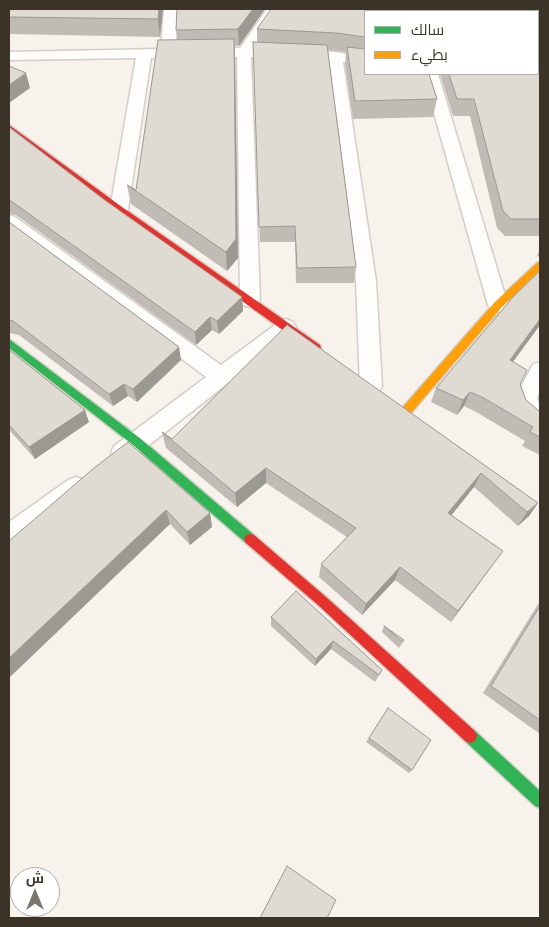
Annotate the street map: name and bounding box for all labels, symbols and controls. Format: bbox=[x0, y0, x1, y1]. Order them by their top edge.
legend bbox=[364, 10, 539, 75]
text: سالك bbox=[411, 20, 444, 39]
text: بطيء bbox=[411, 45, 448, 64]
north arrow bbox=[10, 867, 60, 917]
text: ش bbox=[26, 869, 44, 887]

